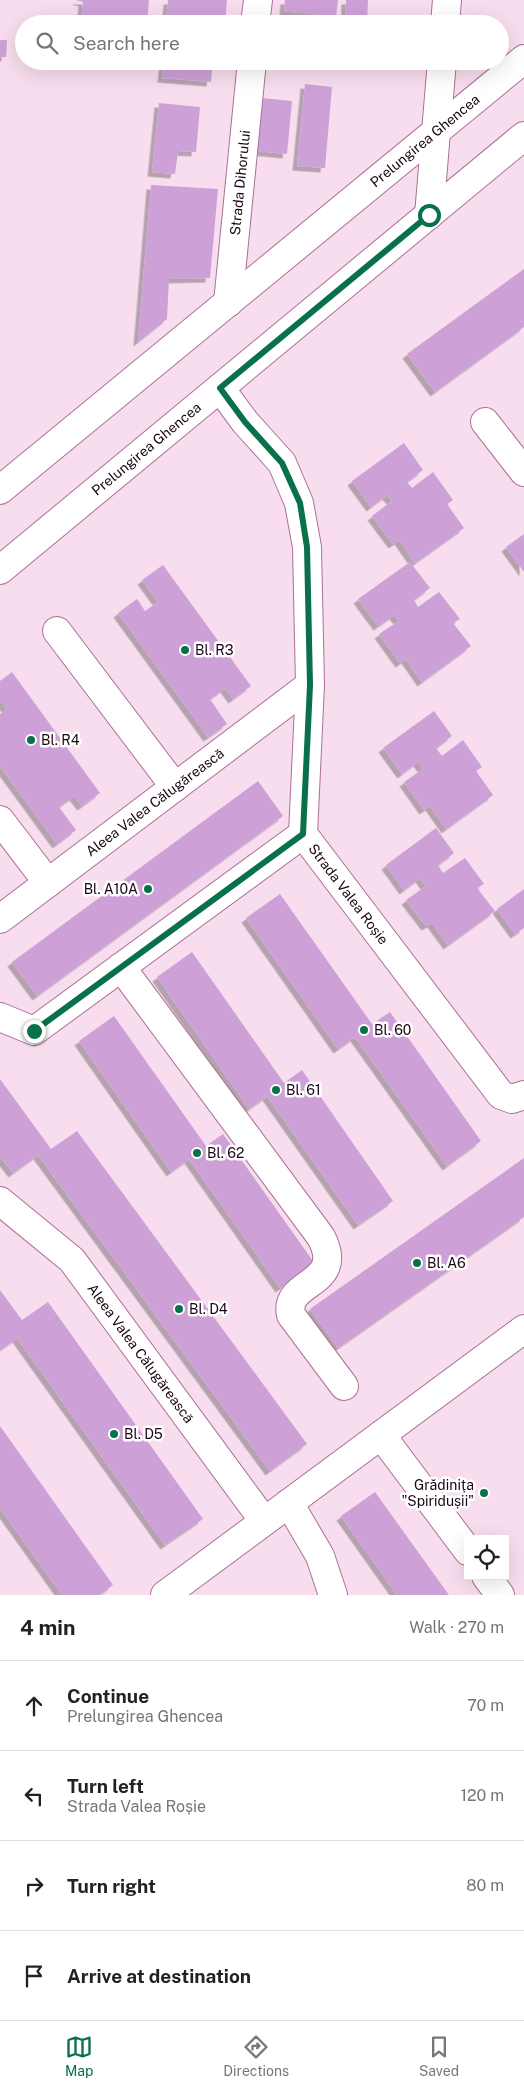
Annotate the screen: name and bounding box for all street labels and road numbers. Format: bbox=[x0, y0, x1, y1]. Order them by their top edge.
street label: Prelungirea Ghencea bbox=[367, 91, 483, 190]
street label: Strada Dihorului bbox=[227, 129, 253, 236]
street label: Prelungirea Ghencea bbox=[89, 399, 204, 499]
street label: Aleea Valea Călugărească bbox=[83, 745, 227, 859]
street label: Strada Valea Roșie bbox=[305, 841, 392, 947]
street label: Aleea Valea Călugărească bbox=[84, 1281, 197, 1426]

